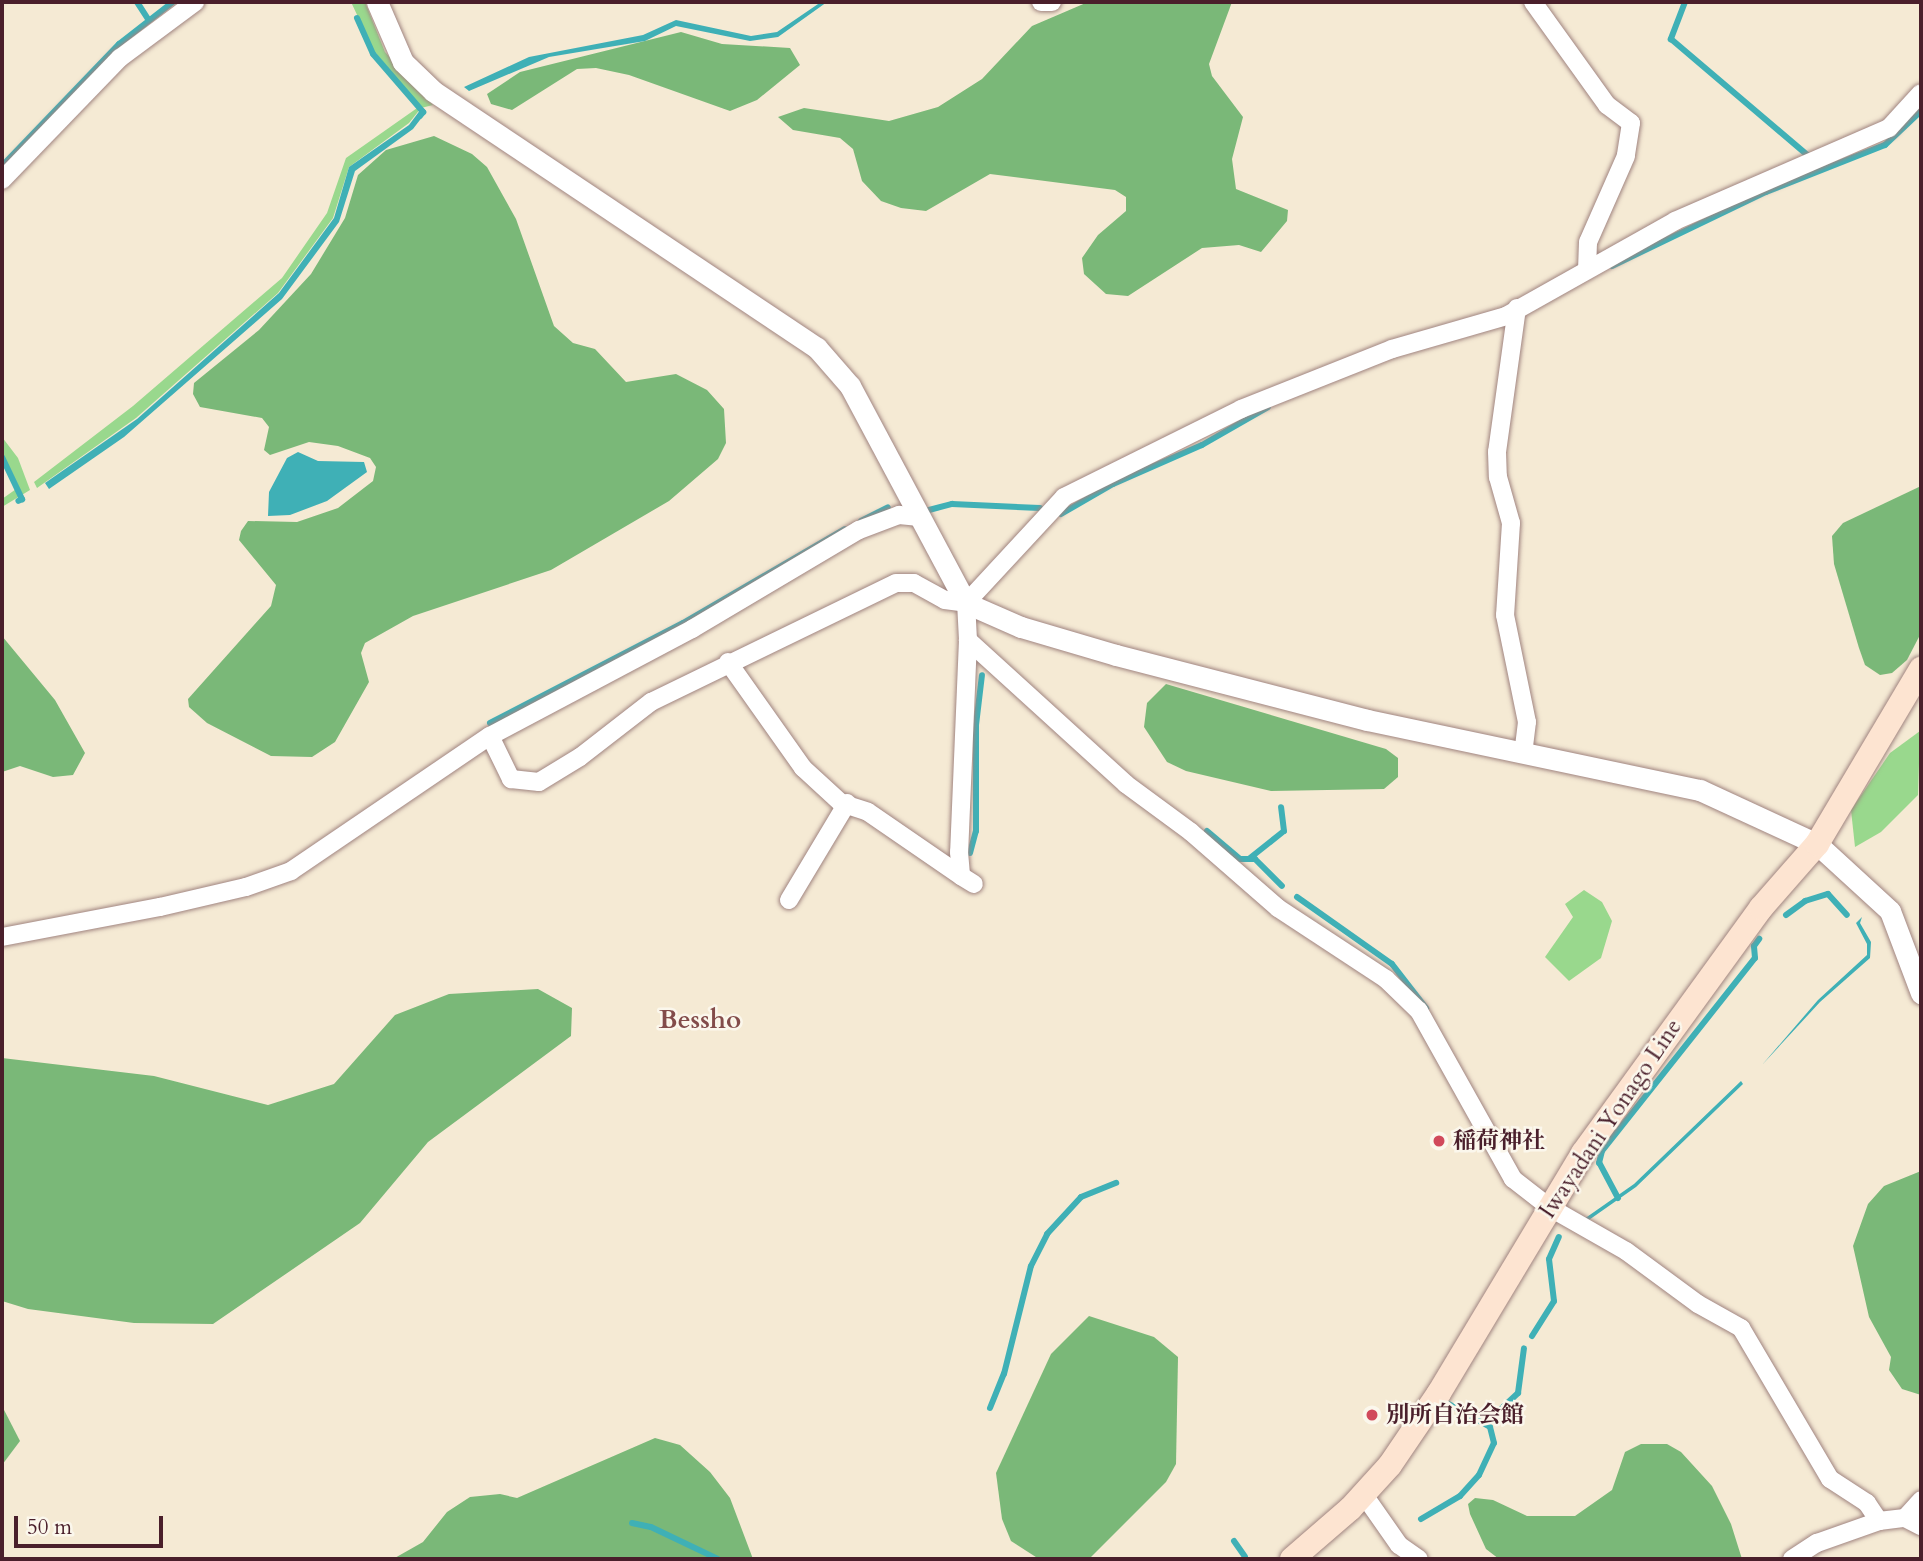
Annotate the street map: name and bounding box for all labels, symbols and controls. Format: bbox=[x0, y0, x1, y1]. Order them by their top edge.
district label: Bessho bbox=[659, 1004, 741, 1036]
street label: Iwayadani Yonago Line bbox=[1534, 1014, 1688, 1224]
place label: 稲荷神社 bbox=[1453, 1127, 1545, 1155]
marker: 稲荷神社 bbox=[1431, 1133, 1447, 1149]
place label: 別所自治会館 bbox=[1386, 1401, 1524, 1429]
marker: 別所自治会館 bbox=[1364, 1407, 1380, 1423]
scale bar bbox=[18, 1502, 166, 1546]
text: 50 m bbox=[27, 1513, 72, 1542]

